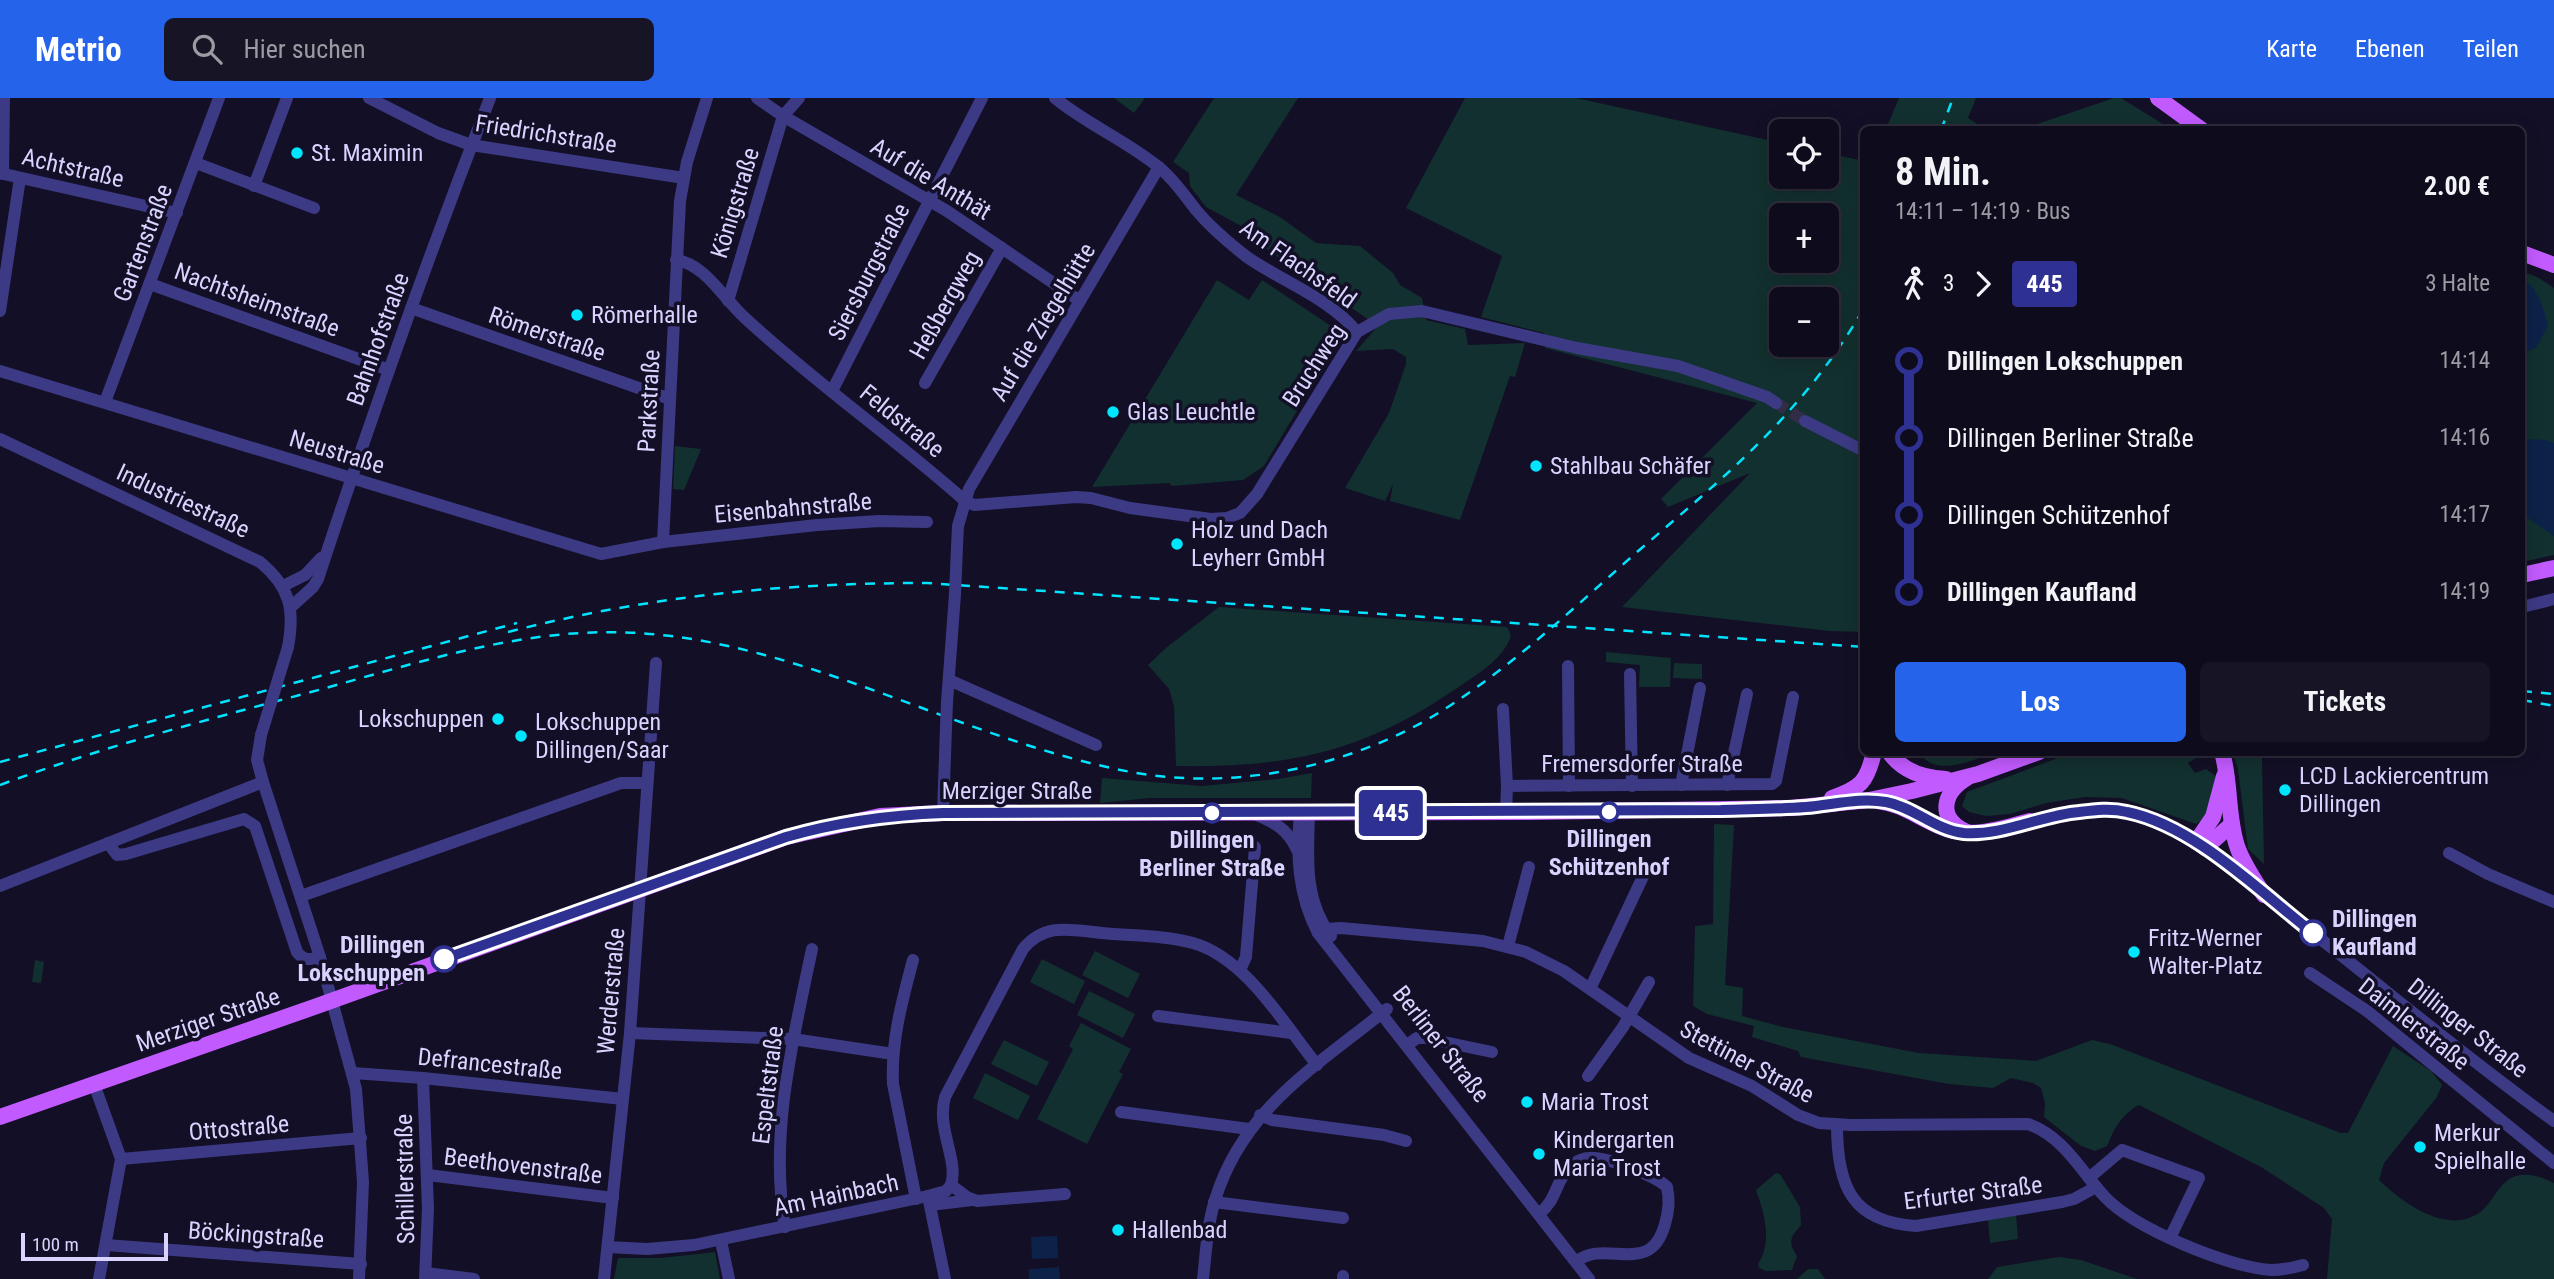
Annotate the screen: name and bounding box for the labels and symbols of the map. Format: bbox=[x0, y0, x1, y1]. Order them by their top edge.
street label: Friedrichstraße bbox=[473, 109, 619, 159]
street label: Auf die Anthät bbox=[866, 132, 996, 226]
place label: St. Maximin bbox=[311, 139, 423, 167]
street label: Achtstraße bbox=[19, 143, 127, 193]
street label: Königstraße bbox=[705, 144, 765, 262]
marker: St. Maximin bbox=[289, 145, 305, 161]
street label: Gartenstraße bbox=[108, 180, 178, 306]
street label: Siersburgstraße bbox=[822, 199, 916, 345]
street label: Am Flachsfeld bbox=[1234, 214, 1362, 314]
street label: Auf die Ziegelhütte bbox=[985, 238, 1101, 406]
street label: Heßbergweg bbox=[904, 246, 986, 364]
street label: Nachtsheimstraße bbox=[171, 257, 343, 343]
street label: Bahnhofstraße bbox=[341, 269, 415, 409]
street label: Römerstraße bbox=[485, 301, 609, 367]
place label: Römerhalle bbox=[591, 301, 698, 329]
marker: Römerhalle bbox=[569, 307, 585, 323]
street label: Bruchweg bbox=[1277, 318, 1351, 412]
street label: Parkstraße bbox=[632, 349, 666, 453]
street label: Feldstraße bbox=[854, 379, 950, 463]
place label: Glas Leuchtle bbox=[1127, 398, 1255, 426]
marker: Glas Leuchtle bbox=[1105, 404, 1121, 420]
street label: Neustraße bbox=[286, 424, 388, 480]
place label: Stahlbau Schäfer bbox=[1550, 452, 1711, 480]
street label: Industriestraße bbox=[112, 458, 254, 544]
marker: Stahlbau Schäfer bbox=[1528, 458, 1544, 474]
street label: Eisenbahnstraße bbox=[713, 487, 873, 529]
place label: Holz und Dach Leyherr GmbH bbox=[1191, 516, 1328, 572]
marker: Holz und Dach Leyherr GmbH bbox=[1169, 536, 1185, 552]
place label: Lokschuppen bbox=[358, 705, 484, 733]
place label: Lokschuppen Dillingen/Saar bbox=[535, 708, 669, 764]
marker: Lokschuppen bbox=[490, 711, 506, 727]
marker: Lokschuppen Dillingen/Saar bbox=[513, 728, 529, 744]
street label: Fremersdorfer Straße bbox=[1541, 750, 1743, 778]
place label: LCD Lackiercentrum Dillingen bbox=[2299, 762, 2489, 818]
street label: Merziger Straße bbox=[942, 777, 1092, 805]
marker: LCD Lackiercentrum Dillingen bbox=[2277, 782, 2293, 798]
line badge: 445 bbox=[1351, 790, 1431, 836]
marker: Dillingen Schützenhof bbox=[1599, 802, 1619, 822]
marker: Dillingen Berliner Straße bbox=[1202, 803, 1222, 823]
place label: Dillingen Schützenhof bbox=[1549, 825, 1669, 881]
place label: Dillingen Berliner Straße bbox=[1139, 826, 1285, 882]
place label: Dillingen Kaufland bbox=[2332, 905, 2417, 961]
marker: Dillingen Kaufland bbox=[2300, 920, 2326, 946]
place label: Fritz-Werner Walter-Platz bbox=[2148, 924, 2262, 980]
street label: Werderstraße bbox=[592, 927, 630, 1055]
place label: Dillingen Lokschuppen bbox=[297, 931, 425, 987]
marker: Fritz-Werner Walter-Platz bbox=[2126, 944, 2142, 960]
marker: Dillingen Lokschuppen bbox=[431, 946, 457, 972]
street label: Daimlerstraße bbox=[2353, 972, 2475, 1076]
street label: Dillinger Straße bbox=[2402, 972, 2534, 1084]
street label: Berliner Straße bbox=[1387, 980, 1495, 1108]
street label: Merziger Straße bbox=[132, 982, 284, 1058]
street label: Stettiner Straße bbox=[1675, 1015, 1819, 1109]
street label: Espeltstraße bbox=[747, 1024, 789, 1146]
street label: Defrancestraße bbox=[416, 1042, 564, 1086]
place label: Maria Trost bbox=[1541, 1088, 1649, 1116]
marker: Maria Trost bbox=[1519, 1094, 1535, 1110]
street label: Ottostraße bbox=[188, 1110, 290, 1146]
street label: Schillerstraße bbox=[390, 1114, 420, 1244]
place label: Merkur Spielhalle bbox=[2434, 1119, 2526, 1175]
place label: Kindergarten Maria Trost bbox=[1553, 1126, 1675, 1182]
marker: Merkur Spielhalle bbox=[2412, 1139, 2428, 1155]
street label: Beethovenstraße bbox=[442, 1142, 604, 1190]
marker: Kindergarten Maria Trost bbox=[1531, 1146, 1547, 1162]
street label: Am Hainbach bbox=[771, 1168, 901, 1222]
street label: Erfurter Straße bbox=[1902, 1171, 2044, 1215]
street label: Böckingstraße bbox=[187, 1216, 325, 1254]
place label: Hallenbad bbox=[1132, 1216, 1228, 1244]
marker: Hallenbad bbox=[1110, 1222, 1126, 1238]
scale bar bbox=[21, 1230, 168, 1262]

